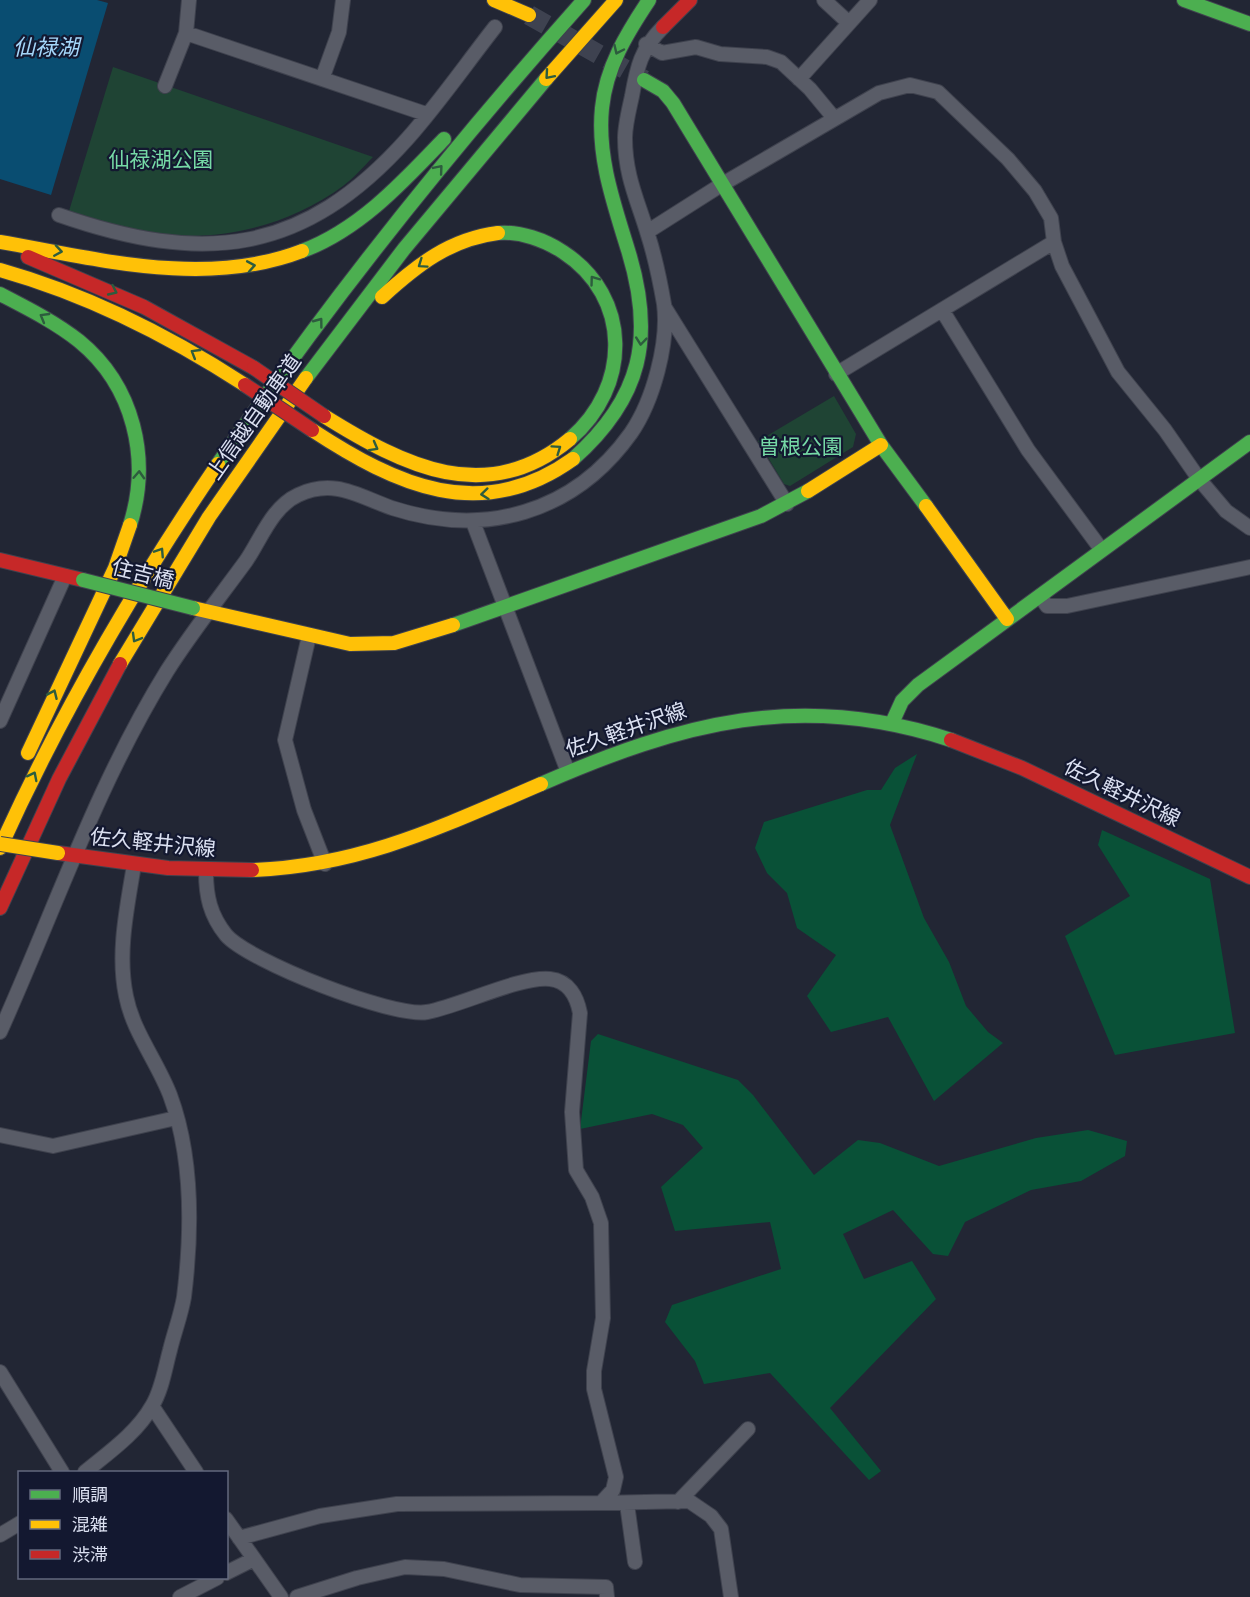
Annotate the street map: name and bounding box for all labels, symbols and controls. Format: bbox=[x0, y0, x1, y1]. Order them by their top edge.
water label: 仙禄湖 bbox=[13, 34, 82, 61]
one-way arrow bbox=[613, 43, 625, 54]
one-way arrow bbox=[545, 68, 556, 79]
park label: 仙禄湖公園 bbox=[109, 147, 214, 173]
one-way arrow bbox=[432, 164, 443, 175]
one-way arrow bbox=[52, 244, 62, 257]
one-way arrow bbox=[417, 256, 428, 267]
one-way arrow bbox=[246, 260, 256, 273]
one-way arrow bbox=[590, 275, 601, 286]
one-way arrow bbox=[106, 284, 117, 296]
one-way arrow bbox=[39, 313, 50, 324]
one-way arrow bbox=[311, 317, 322, 328]
one-way arrow bbox=[635, 337, 647, 346]
one-way arrow bbox=[191, 349, 201, 361]
street label: 上信越自動車道 bbox=[201, 349, 307, 485]
park label: 曽根公園 bbox=[759, 434, 843, 460]
one-way arrow bbox=[367, 440, 378, 451]
one-way arrow bbox=[551, 445, 562, 456]
one-way arrow bbox=[132, 470, 145, 479]
one-way arrow bbox=[480, 487, 490, 500]
one-way arrow bbox=[153, 547, 164, 558]
street label: 住吉橋 bbox=[109, 554, 177, 594]
one-way arrow bbox=[131, 632, 143, 642]
one-way arrow bbox=[46, 690, 58, 701]
street label: 佐久軽井沢線 bbox=[562, 697, 690, 763]
street label: 佐久軽井沢線 bbox=[1060, 754, 1184, 832]
one-way arrow bbox=[26, 772, 37, 782]
street label: 佐久軽井沢線 bbox=[89, 823, 217, 863]
legend bbox=[18, 1471, 228, 1579]
text: 順調 bbox=[72, 1484, 108, 1506]
text: 混雑 bbox=[72, 1514, 108, 1536]
text: 渋滞 bbox=[72, 1544, 108, 1566]

